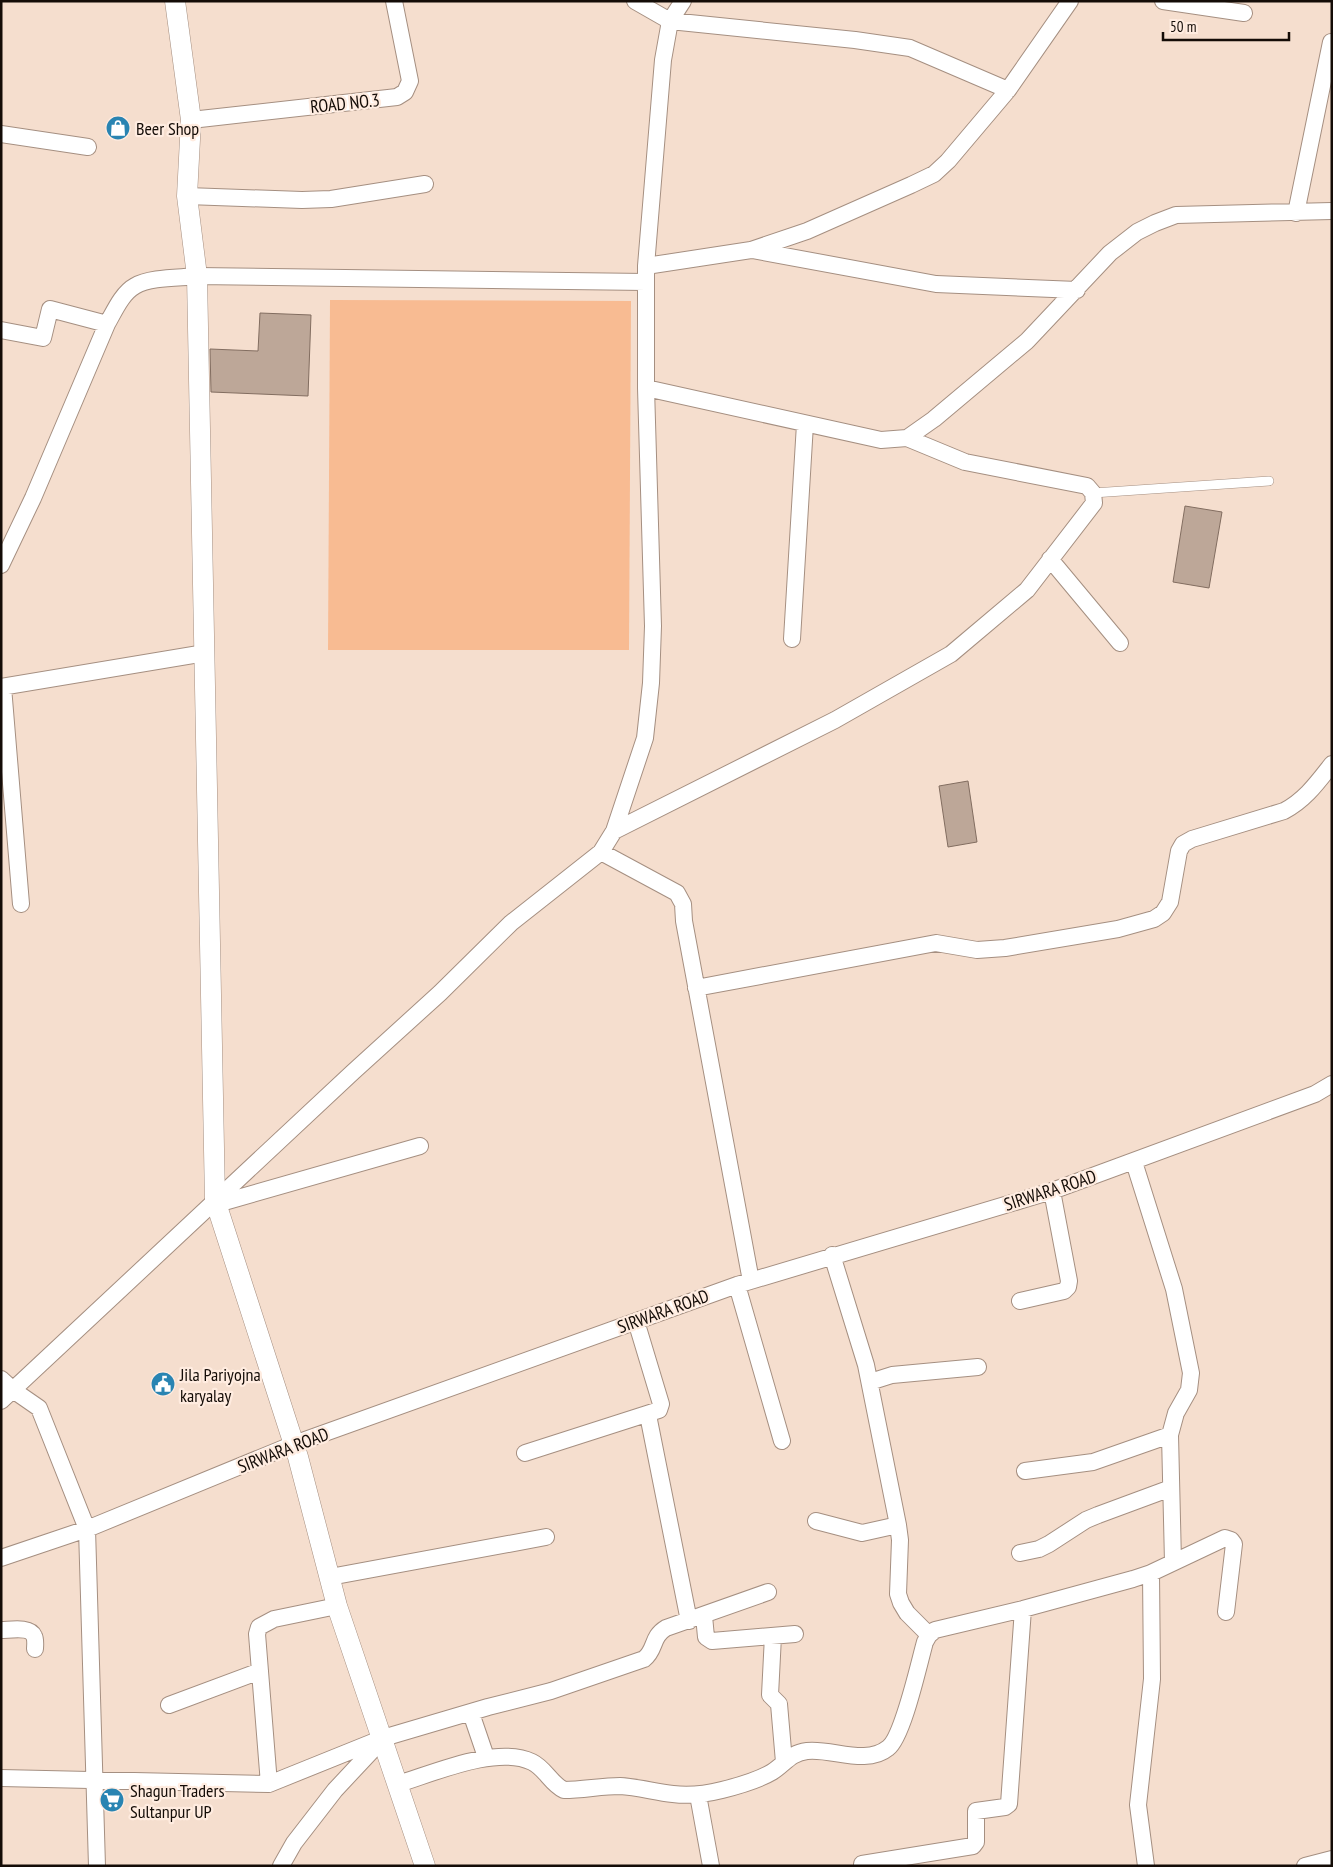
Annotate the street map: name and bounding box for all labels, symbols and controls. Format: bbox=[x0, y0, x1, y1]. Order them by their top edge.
scale bar bbox=[1163, 10, 1289, 42]
text: 50 m bbox=[1170, 17, 1196, 36]
street label: ROAD NO.3 bbox=[309, 88, 381, 118]
shop icon: Beer Shop bbox=[105, 115, 131, 141]
place label: Beer Shop bbox=[136, 117, 199, 140]
street label: SIRWARA ROAD bbox=[1001, 1164, 1099, 1216]
street label: SIRWARA ROAD bbox=[614, 1284, 712, 1338]
place label: Jila Pariyojna karyalay bbox=[179, 1363, 261, 1407]
public building icon: Jila Pariyojna karyalay bbox=[150, 1371, 176, 1397]
street label: SIRWARA ROAD bbox=[234, 1422, 332, 1478]
place label: Shagun Traders Sultanpur UP bbox=[130, 1779, 225, 1823]
supermarket icon: Shagun Traders Sultanpur UP bbox=[99, 1787, 125, 1813]

